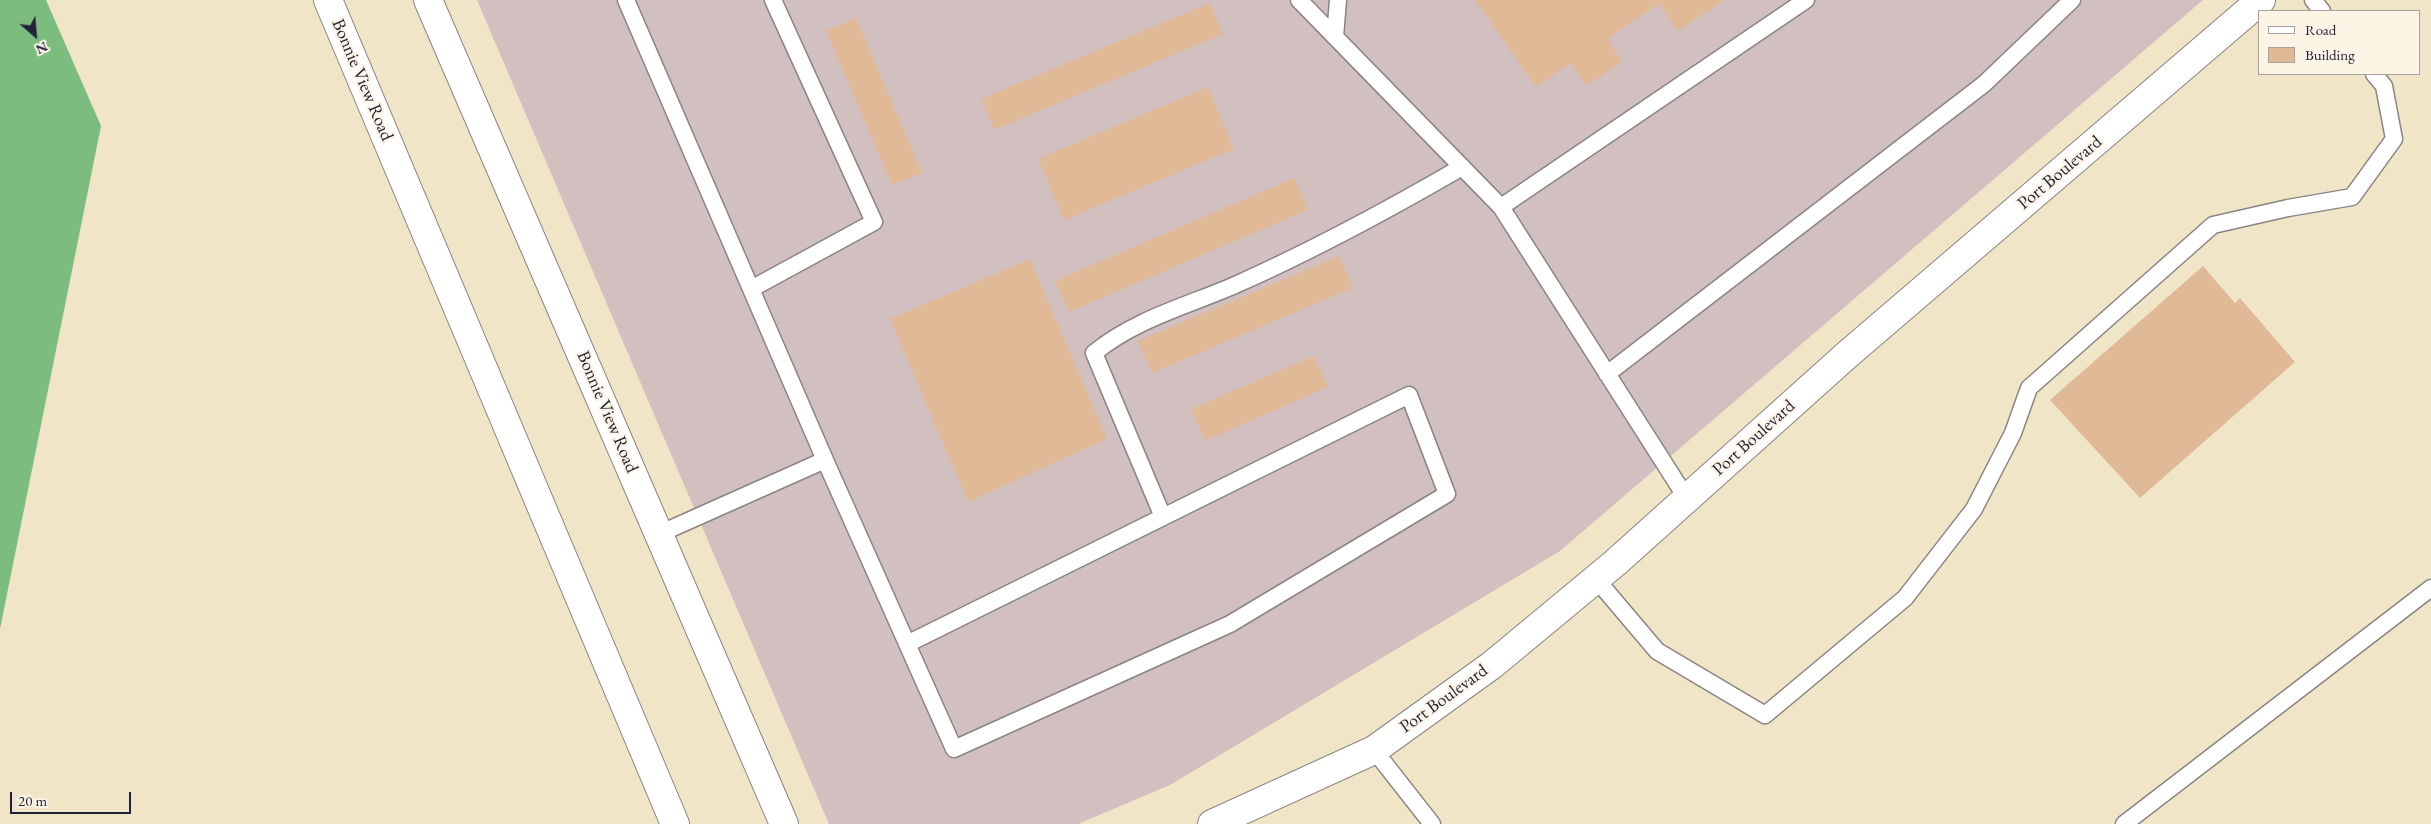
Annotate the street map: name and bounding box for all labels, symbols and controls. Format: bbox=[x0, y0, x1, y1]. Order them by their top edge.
north arrow bbox=[10, 10, 60, 60]
legend bbox=[2258, 10, 2421, 75]
street label: Bonnie View Road bbox=[327, 16, 397, 144]
text: Road bbox=[2305, 20, 2336, 39]
text: N bbox=[33, 38, 51, 59]
text: Building bbox=[2305, 45, 2355, 64]
street label: Port Boulevard bbox=[2013, 131, 2107, 215]
street label: Bonnie View Road bbox=[572, 348, 642, 476]
street label: Port Boulevard bbox=[1708, 395, 1800, 481]
street label: Port Boulevard bbox=[1396, 660, 1492, 738]
scale bar bbox=[12, 782, 134, 814]
text: 20 m bbox=[18, 791, 47, 810]

